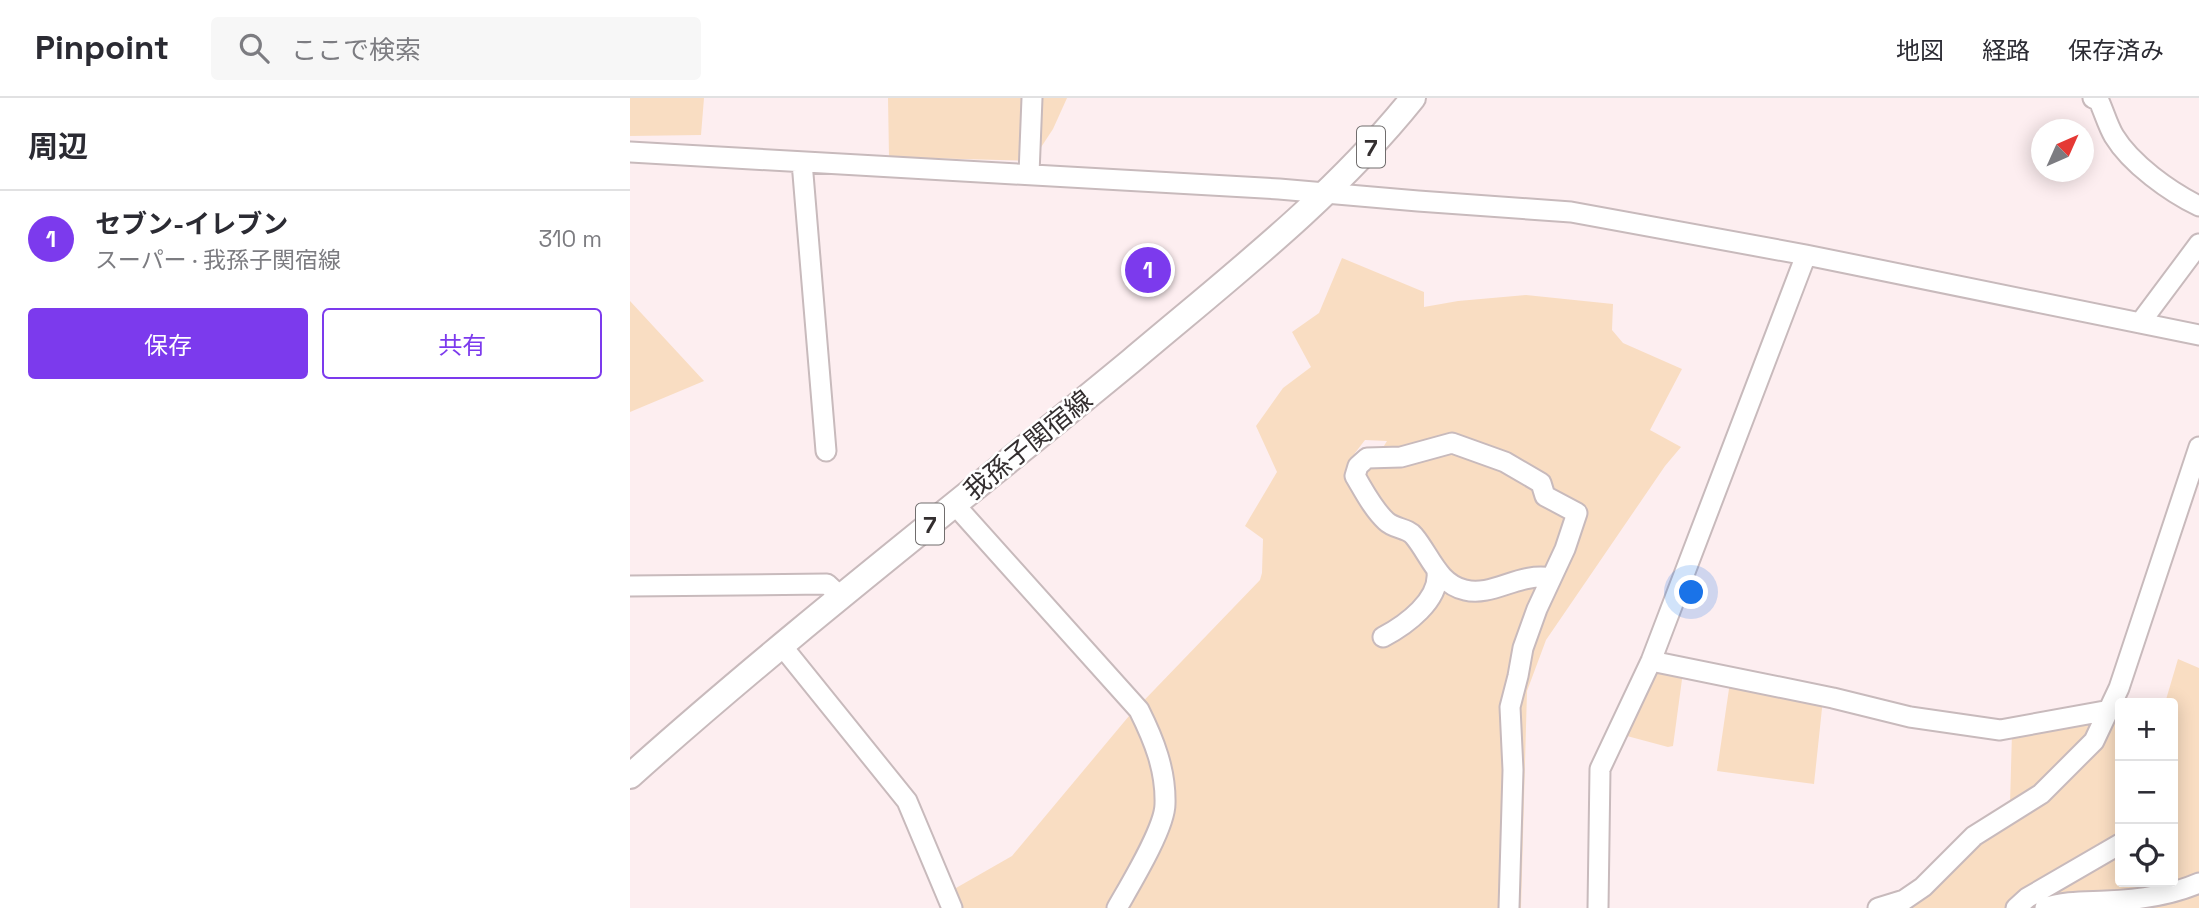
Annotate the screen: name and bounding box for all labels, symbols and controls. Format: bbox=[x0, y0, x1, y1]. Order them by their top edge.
search box bbox=[211, 17, 701, 80]
text: Pinpoint bbox=[35, 27, 169, 69]
icon: search bbox=[235, 29, 273, 67]
text: ここで検索 bbox=[291, 33, 421, 67]
text: 地図 bbox=[1896, 35, 1944, 66]
text: 経路 bbox=[1982, 35, 2030, 66]
text: 保存済み bbox=[2068, 35, 2164, 66]
north arrow bbox=[2031, 119, 2094, 182]
road number: 7 bbox=[1357, 126, 1385, 168]
text: 周辺 bbox=[28, 127, 88, 166]
text: セブン-イレブン bbox=[95, 207, 288, 241]
text: 1 bbox=[46, 224, 56, 254]
text: 310 m bbox=[538, 224, 602, 254]
pin: 1 bbox=[1125, 244, 1171, 296]
text: スーパー · 我孫子関宿線 bbox=[95, 245, 341, 275]
button: 保存 bbox=[28, 308, 308, 379]
button: 共有 bbox=[322, 308, 602, 379]
street label: 我孫子関宿線 bbox=[957, 383, 1099, 507]
road number: 7 bbox=[916, 503, 944, 544]
your location bbox=[1674, 575, 1708, 609]
map controls bbox=[2115, 698, 2178, 887]
button: + bbox=[2115, 698, 2178, 761]
button: − bbox=[2115, 761, 2178, 824]
button: locate bbox=[2115, 824, 2178, 887]

